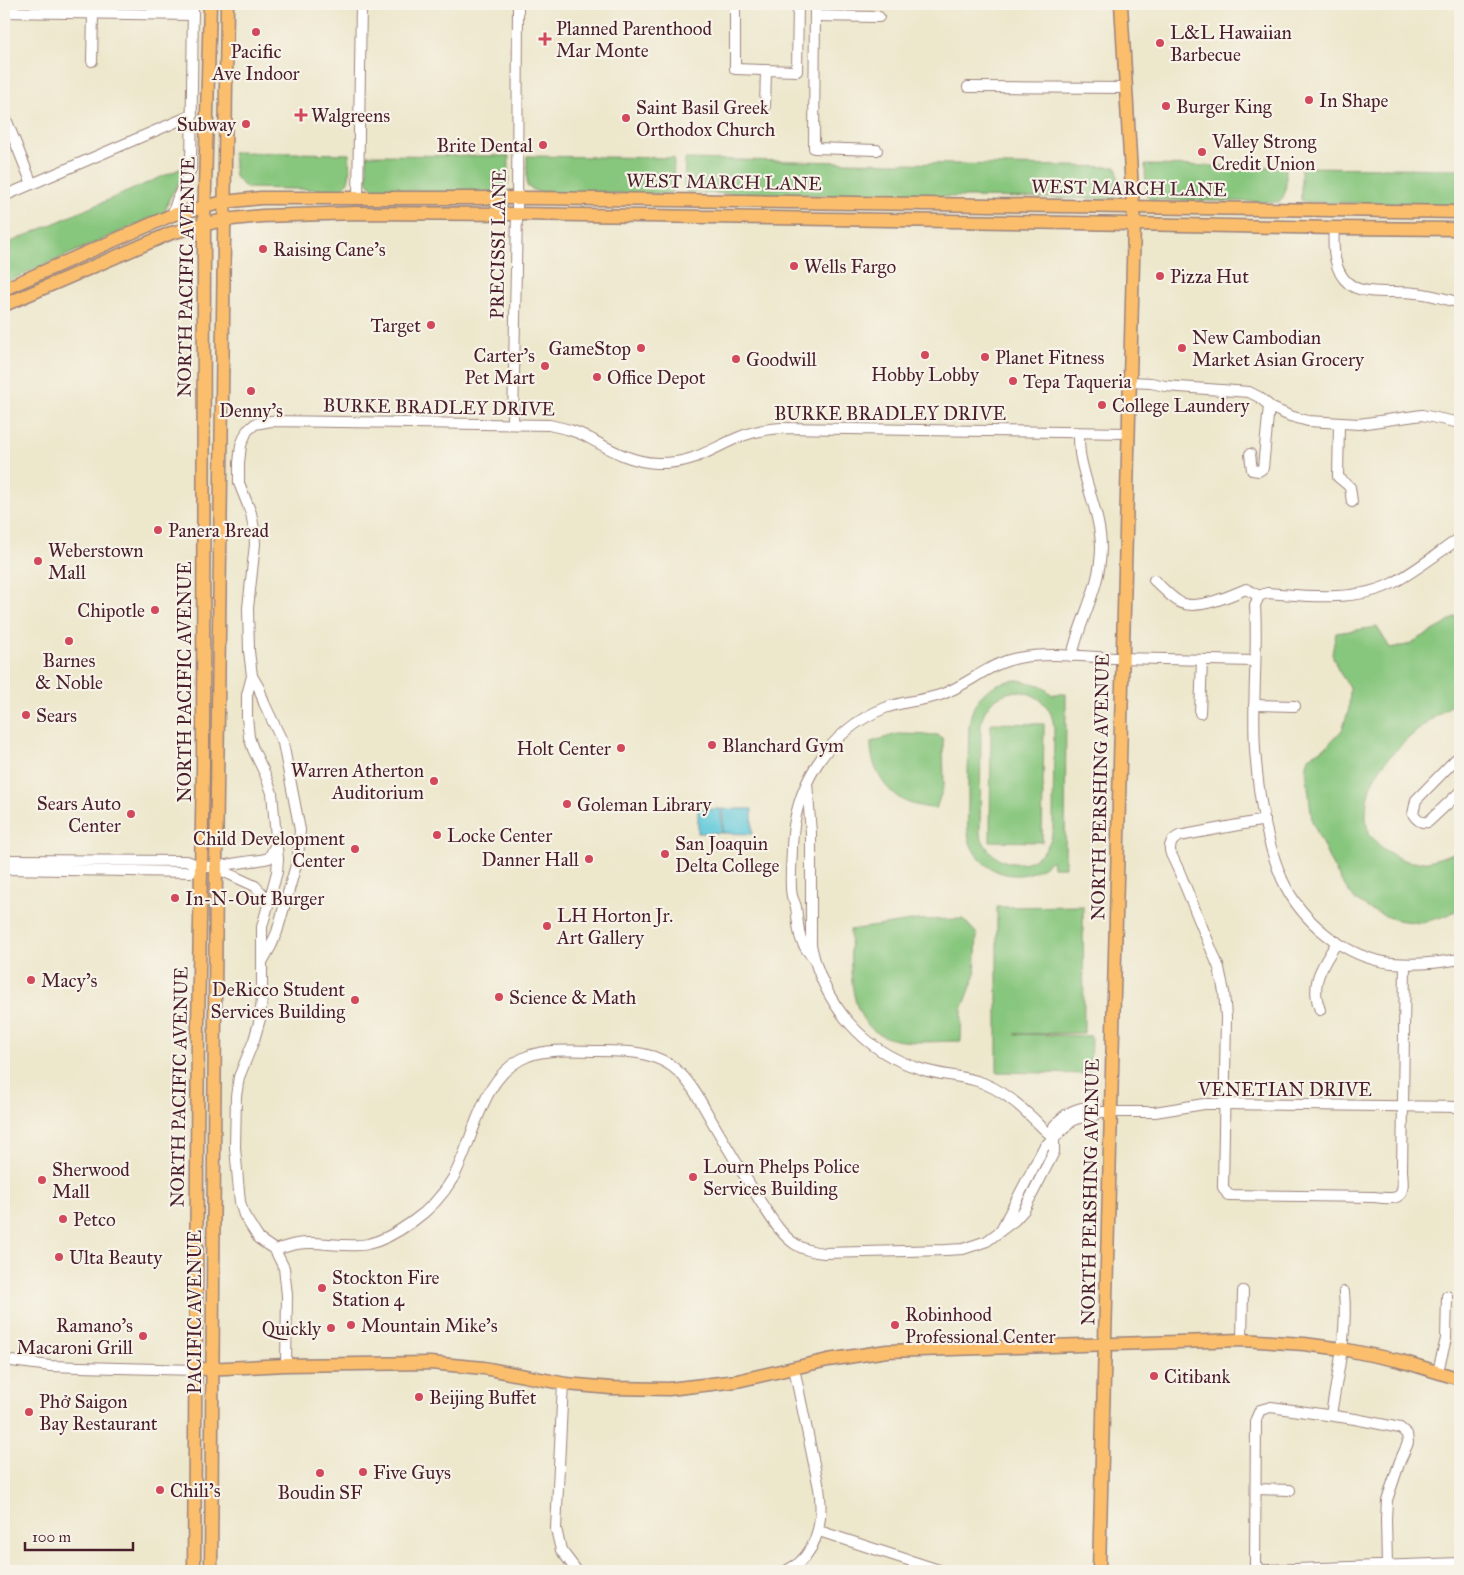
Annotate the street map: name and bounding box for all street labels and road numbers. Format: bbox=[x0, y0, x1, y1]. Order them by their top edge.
street label: NORTH PACIFIC AVENUE bbox=[172, 156, 200, 398]
street label: PRECISSI LANE bbox=[485, 168, 511, 319]
street label: WEST MARCH LANE bbox=[626, 169, 822, 195]
street label: WEST MARCH LANE bbox=[1031, 175, 1227, 201]
street label: BURKE BRADLEY DRIVE bbox=[323, 393, 556, 421]
street label: BURKE BRADLEY DRIVE bbox=[774, 402, 1006, 425]
street label: NORTH PACIFIC AVENUE bbox=[173, 561, 196, 802]
street label: NORTH PERSHING AVENUE bbox=[1086, 653, 1114, 921]
street label: NORTH PACIFIC AVENUE bbox=[165, 966, 193, 1208]
street label: NORTH PERSHING AVENUE bbox=[1076, 1058, 1104, 1326]
street label: VENETIAN DRIVE bbox=[1197, 1078, 1372, 1101]
street label: PACIFIC AVENUE bbox=[183, 1230, 206, 1394]

